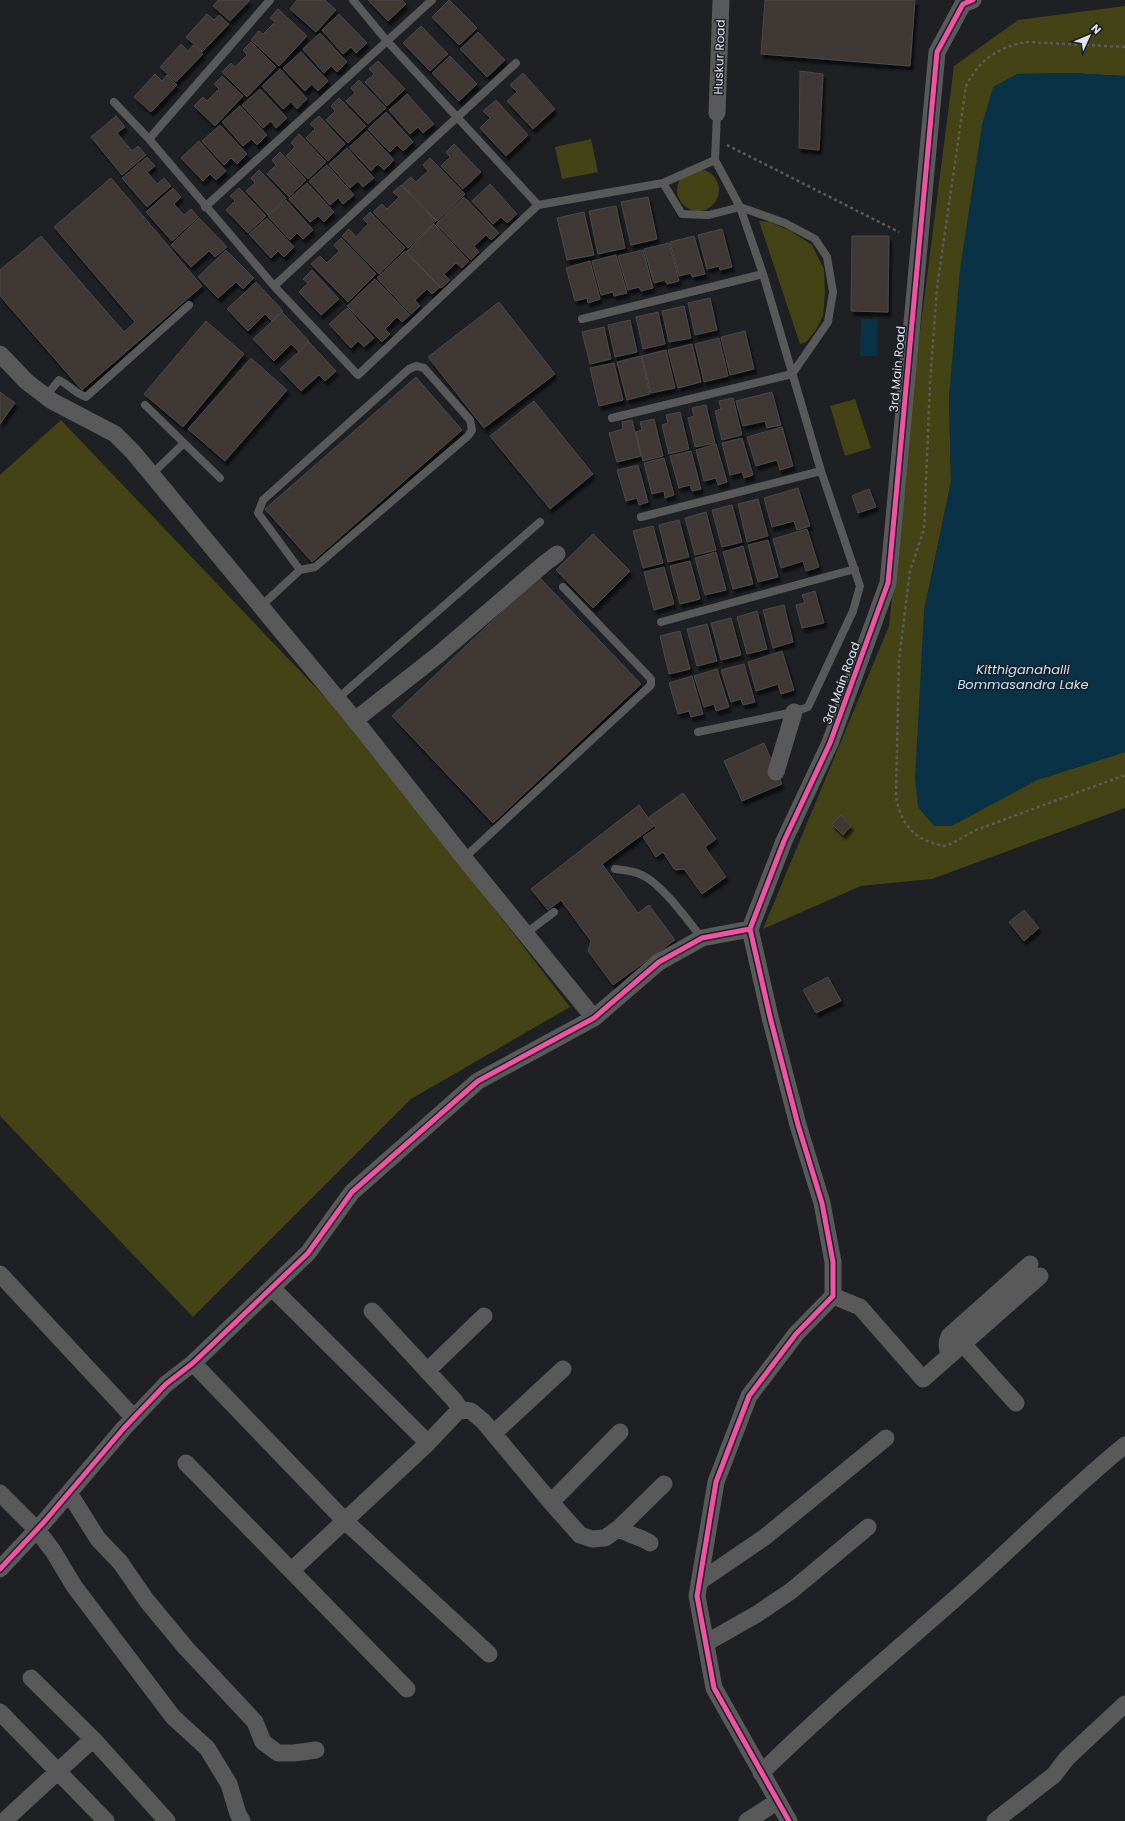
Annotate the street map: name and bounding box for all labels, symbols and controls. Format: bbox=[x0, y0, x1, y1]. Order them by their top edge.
north arrow bbox=[1069, 16, 1109, 56]
street label: Huskur Road bbox=[709, 19, 729, 95]
text: N bbox=[1088, 21, 1105, 38]
street label: 3rd Main Road bbox=[885, 325, 909, 413]
street label: 3rd Main Road bbox=[818, 640, 864, 726]
water label: Kitthiganahalli Bommasandra Lake bbox=[957, 660, 1089, 694]

